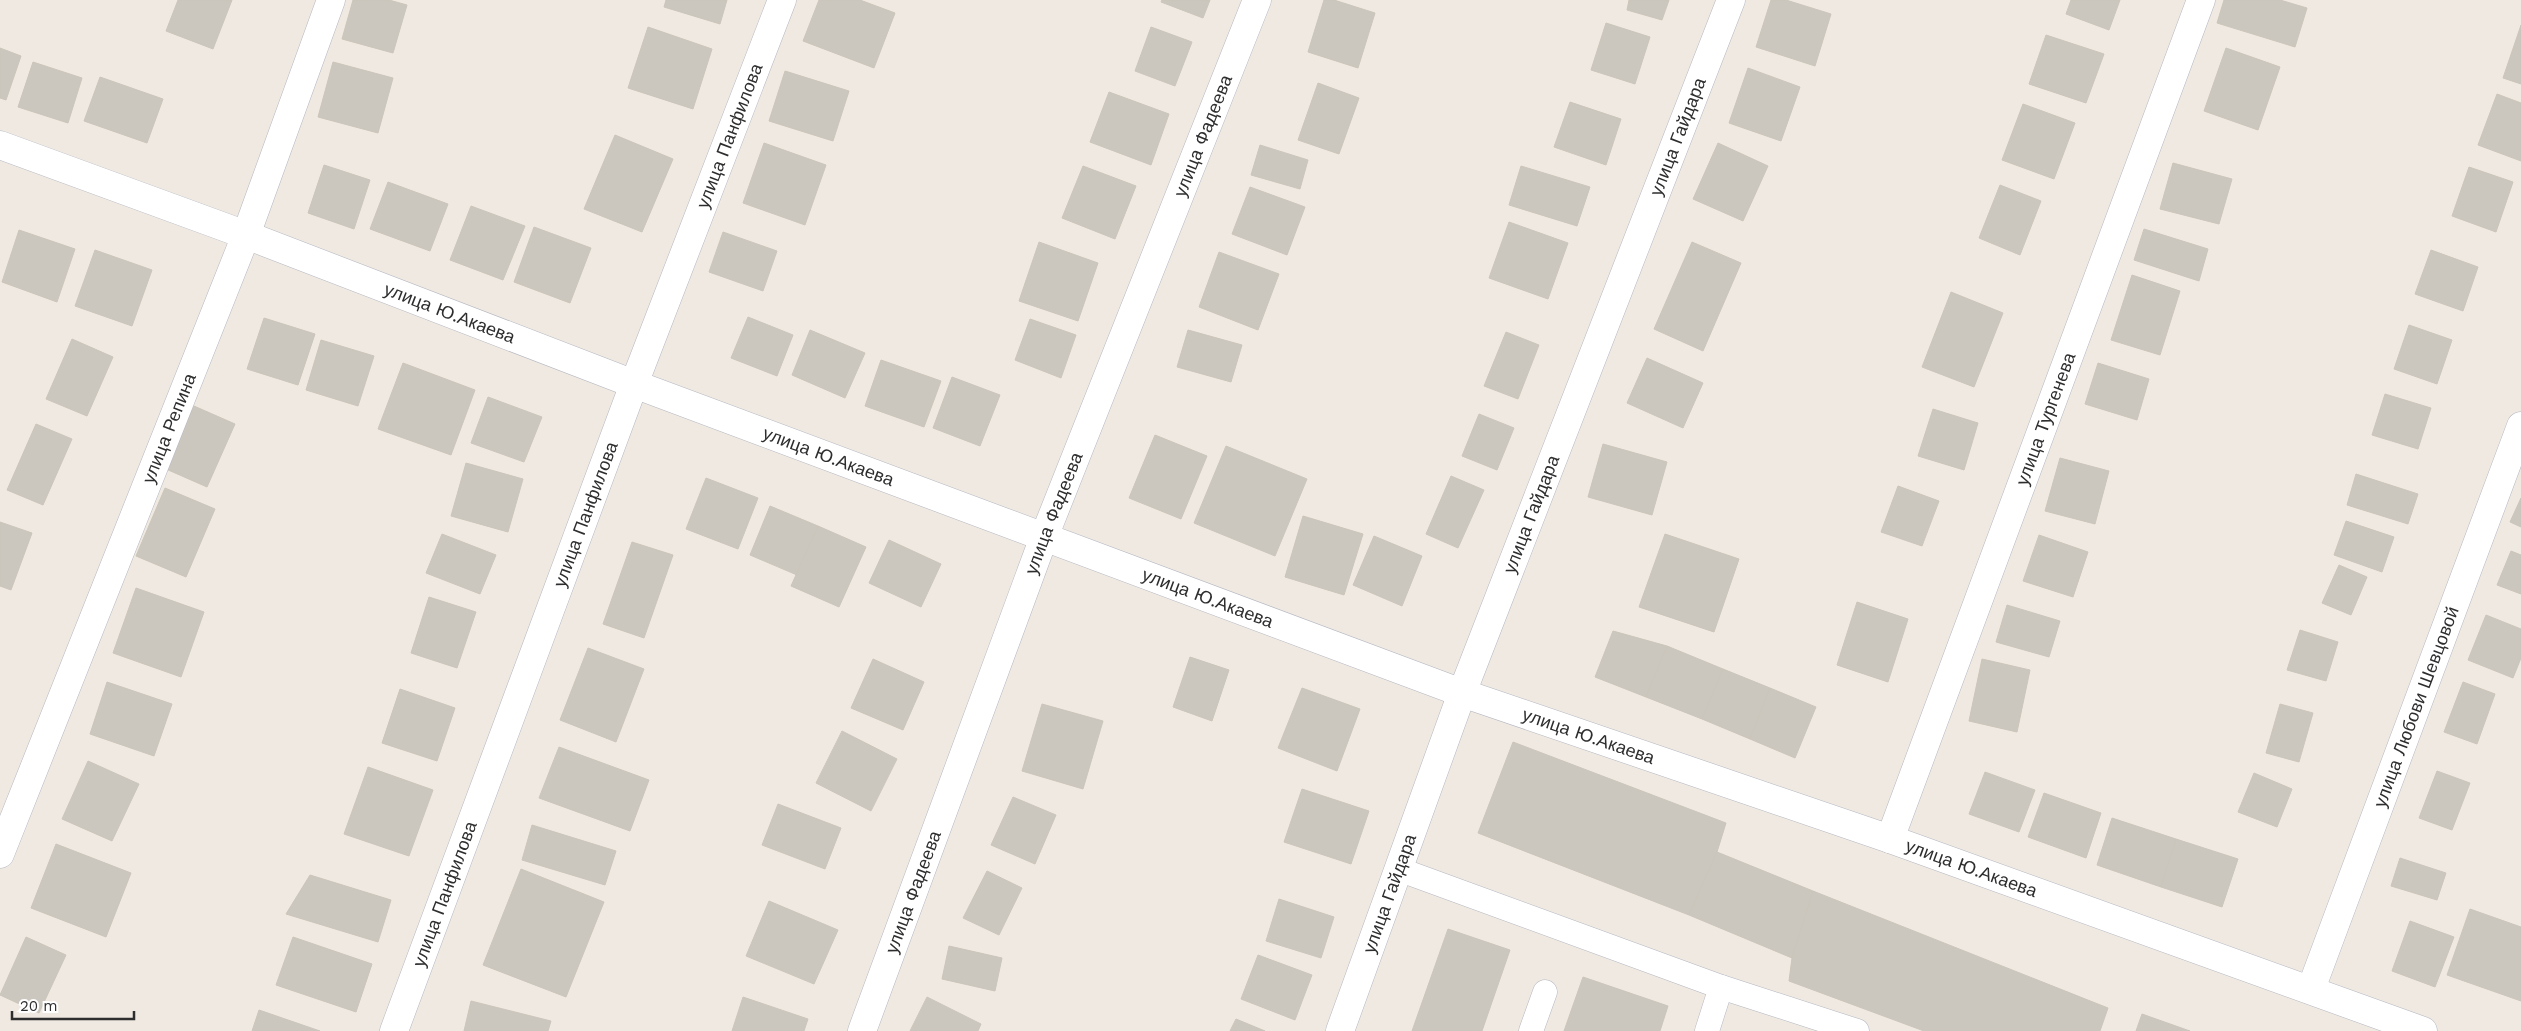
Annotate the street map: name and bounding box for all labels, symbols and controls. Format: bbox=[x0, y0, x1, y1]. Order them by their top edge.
street label: улица Панфилова bbox=[692, 59, 767, 211]
street label: улица Фадеева bbox=[1169, 71, 1237, 200]
street label: улица Гайдара bbox=[1645, 74, 1710, 199]
street label: улица Ю.Акаева bbox=[381, 278, 519, 348]
street label: улица Тургенева bbox=[2011, 349, 2080, 488]
street label: улица Репина bbox=[137, 369, 200, 486]
street label: улица Ю.Акаева bbox=[760, 422, 898, 490]
street label: улица Панфилова bbox=[549, 438, 622, 590]
street label: улица Фадеева bbox=[1020, 448, 1087, 577]
street label: улица Гайдара bbox=[1498, 451, 1564, 576]
street label: улица Ю.Акаева bbox=[1139, 564, 1277, 632]
street label: улица Любови Шевцовой bbox=[2369, 603, 2463, 810]
street label: улица Ю.Акаева bbox=[1520, 703, 1658, 768]
street label: улица Панфилова bbox=[408, 817, 481, 970]
street label: улица Фадеева bbox=[880, 827, 945, 956]
street label: улица Гайдара bbox=[1358, 830, 1421, 956]
street label: улица Ю.Акаева bbox=[1903, 834, 2041, 901]
scale bar bbox=[12, 988, 135, 1020]
text: 20 m bbox=[20, 997, 58, 1015]

